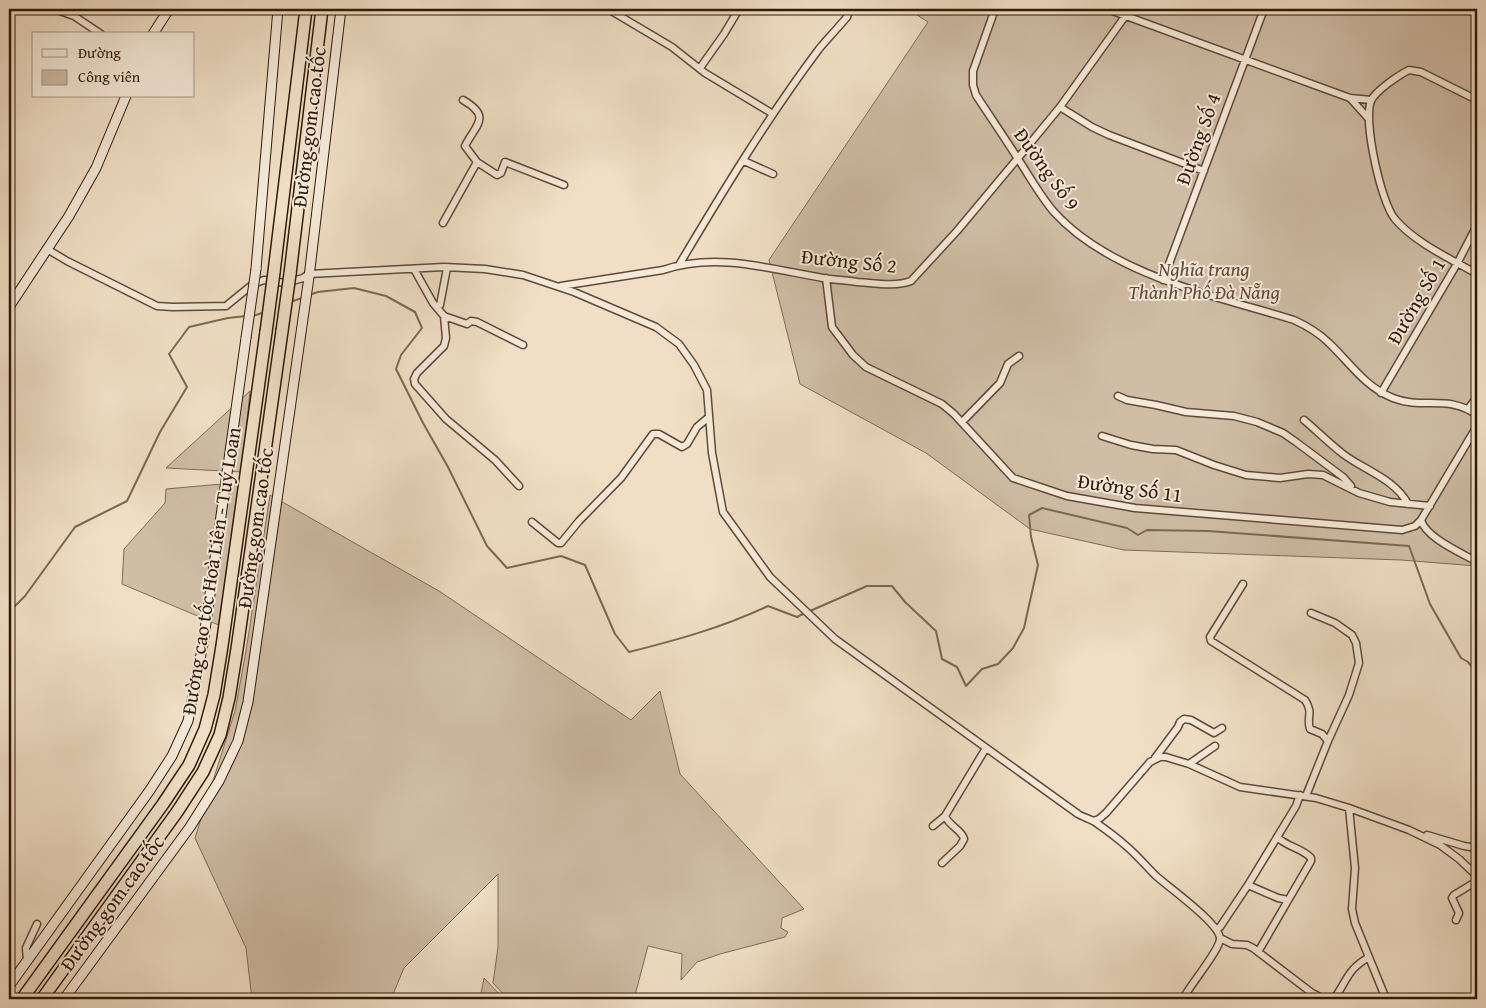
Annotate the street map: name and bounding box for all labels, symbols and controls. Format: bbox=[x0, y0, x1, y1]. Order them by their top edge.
legend bbox=[32, 32, 195, 98]
text: Đường bbox=[78, 42, 121, 63]
street label: Đường gom cao tốc bbox=[284, 45, 333, 209]
text: Công viên bbox=[78, 66, 141, 87]
street label: Đường Số 4 bbox=[1168, 89, 1227, 189]
street label: Đường Số 9 bbox=[1008, 122, 1087, 216]
street label: Đường Số 2 bbox=[800, 241, 898, 280]
street label: Đường Số 1 bbox=[1379, 252, 1452, 349]
park label: Nghĩa trang Thành Phố Đà Nẵng bbox=[1128, 254, 1280, 306]
street label: Đường cao tốc Hoà Liên - Tuý Loan bbox=[173, 425, 248, 717]
street label: Đường gom cao tốc bbox=[229, 446, 280, 610]
street label: Đường Số 11 bbox=[1076, 466, 1184, 509]
street label: Đường gom cao tốc bbox=[52, 829, 171, 977]

